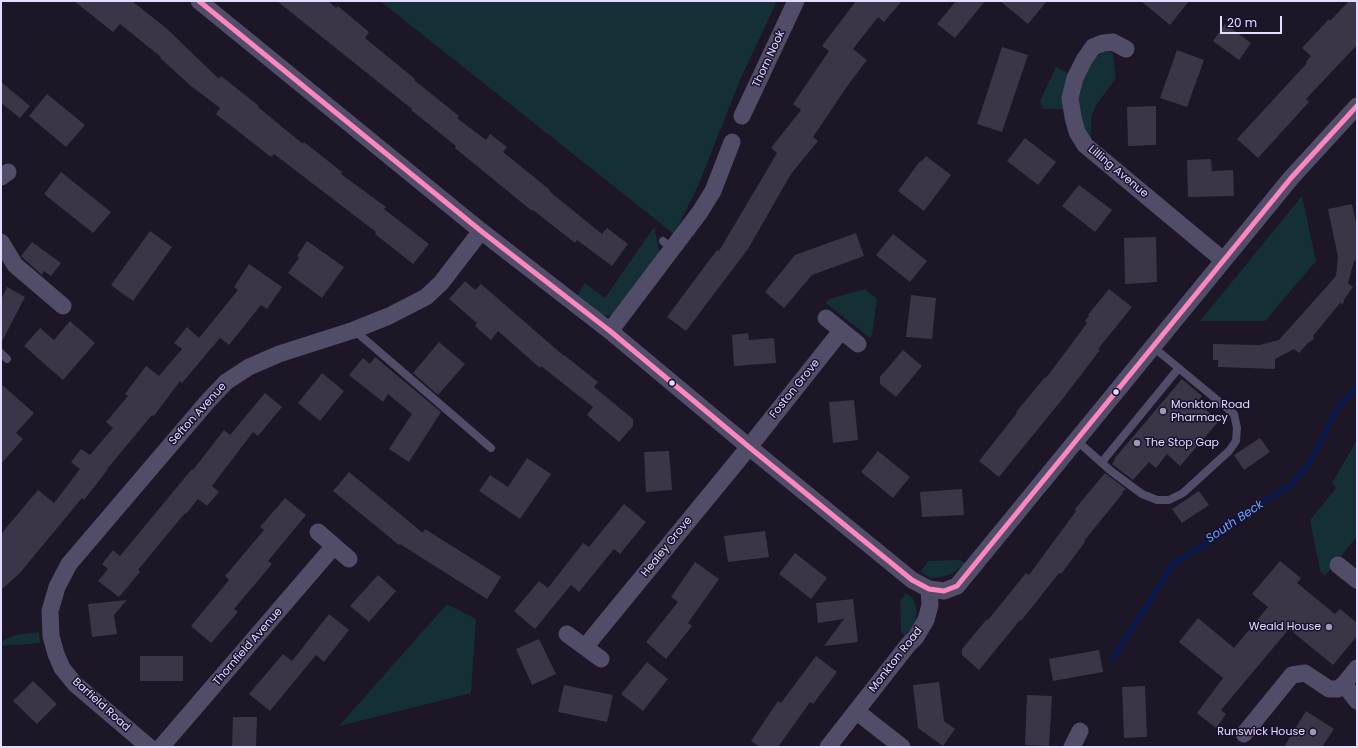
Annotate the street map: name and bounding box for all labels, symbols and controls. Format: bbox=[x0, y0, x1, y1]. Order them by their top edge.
scale bar bbox=[1222, 8, 1284, 34]
text: 20 m bbox=[1227, 14, 1257, 31]
street label: Thorn Nook bbox=[750, 28, 788, 90]
street label: Lilling Avenue bbox=[1085, 143, 1151, 201]
street label: Foston Grove bbox=[767, 357, 823, 421]
unlabelled marker bbox=[667, 378, 677, 388]
street label: Sefton Avenue bbox=[167, 380, 229, 448]
unlabelled marker bbox=[1111, 387, 1121, 397]
place label: Monkton Road Pharmacy bbox=[1171, 398, 1250, 424]
marker: Monkton Road Pharmacy bbox=[1158, 406, 1168, 416]
place label: The Stop Gap bbox=[1145, 436, 1219, 450]
marker: The Stop Gap bbox=[1132, 438, 1142, 448]
water label: South Beck bbox=[1204, 498, 1266, 546]
street label: Healey Grove bbox=[639, 514, 695, 580]
street label: Thornfield Avenue bbox=[211, 605, 285, 689]
place label: Weald House bbox=[1249, 620, 1321, 634]
marker: Weald House bbox=[1324, 622, 1334, 632]
street label: Monkton Road bbox=[867, 625, 925, 695]
street label: Barfield Road bbox=[69, 676, 133, 734]
place label: Runswick House bbox=[1217, 725, 1305, 739]
marker: Runswick House bbox=[1308, 727, 1318, 737]

